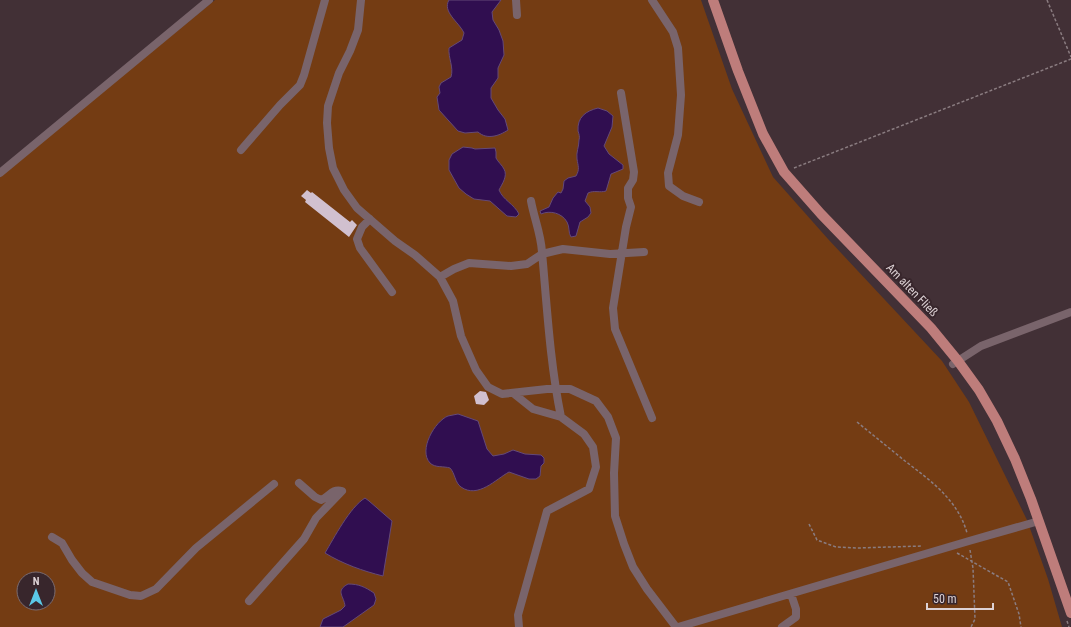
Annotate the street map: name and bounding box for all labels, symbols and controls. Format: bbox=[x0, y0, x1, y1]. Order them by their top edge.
street label: Am alten Fließ bbox=[883, 261, 941, 319]
north arrow bbox=[16, 571, 56, 611]
text: N bbox=[33, 575, 40, 588]
scale bar bbox=[927, 585, 993, 611]
text: 50 m bbox=[933, 592, 957, 606]

